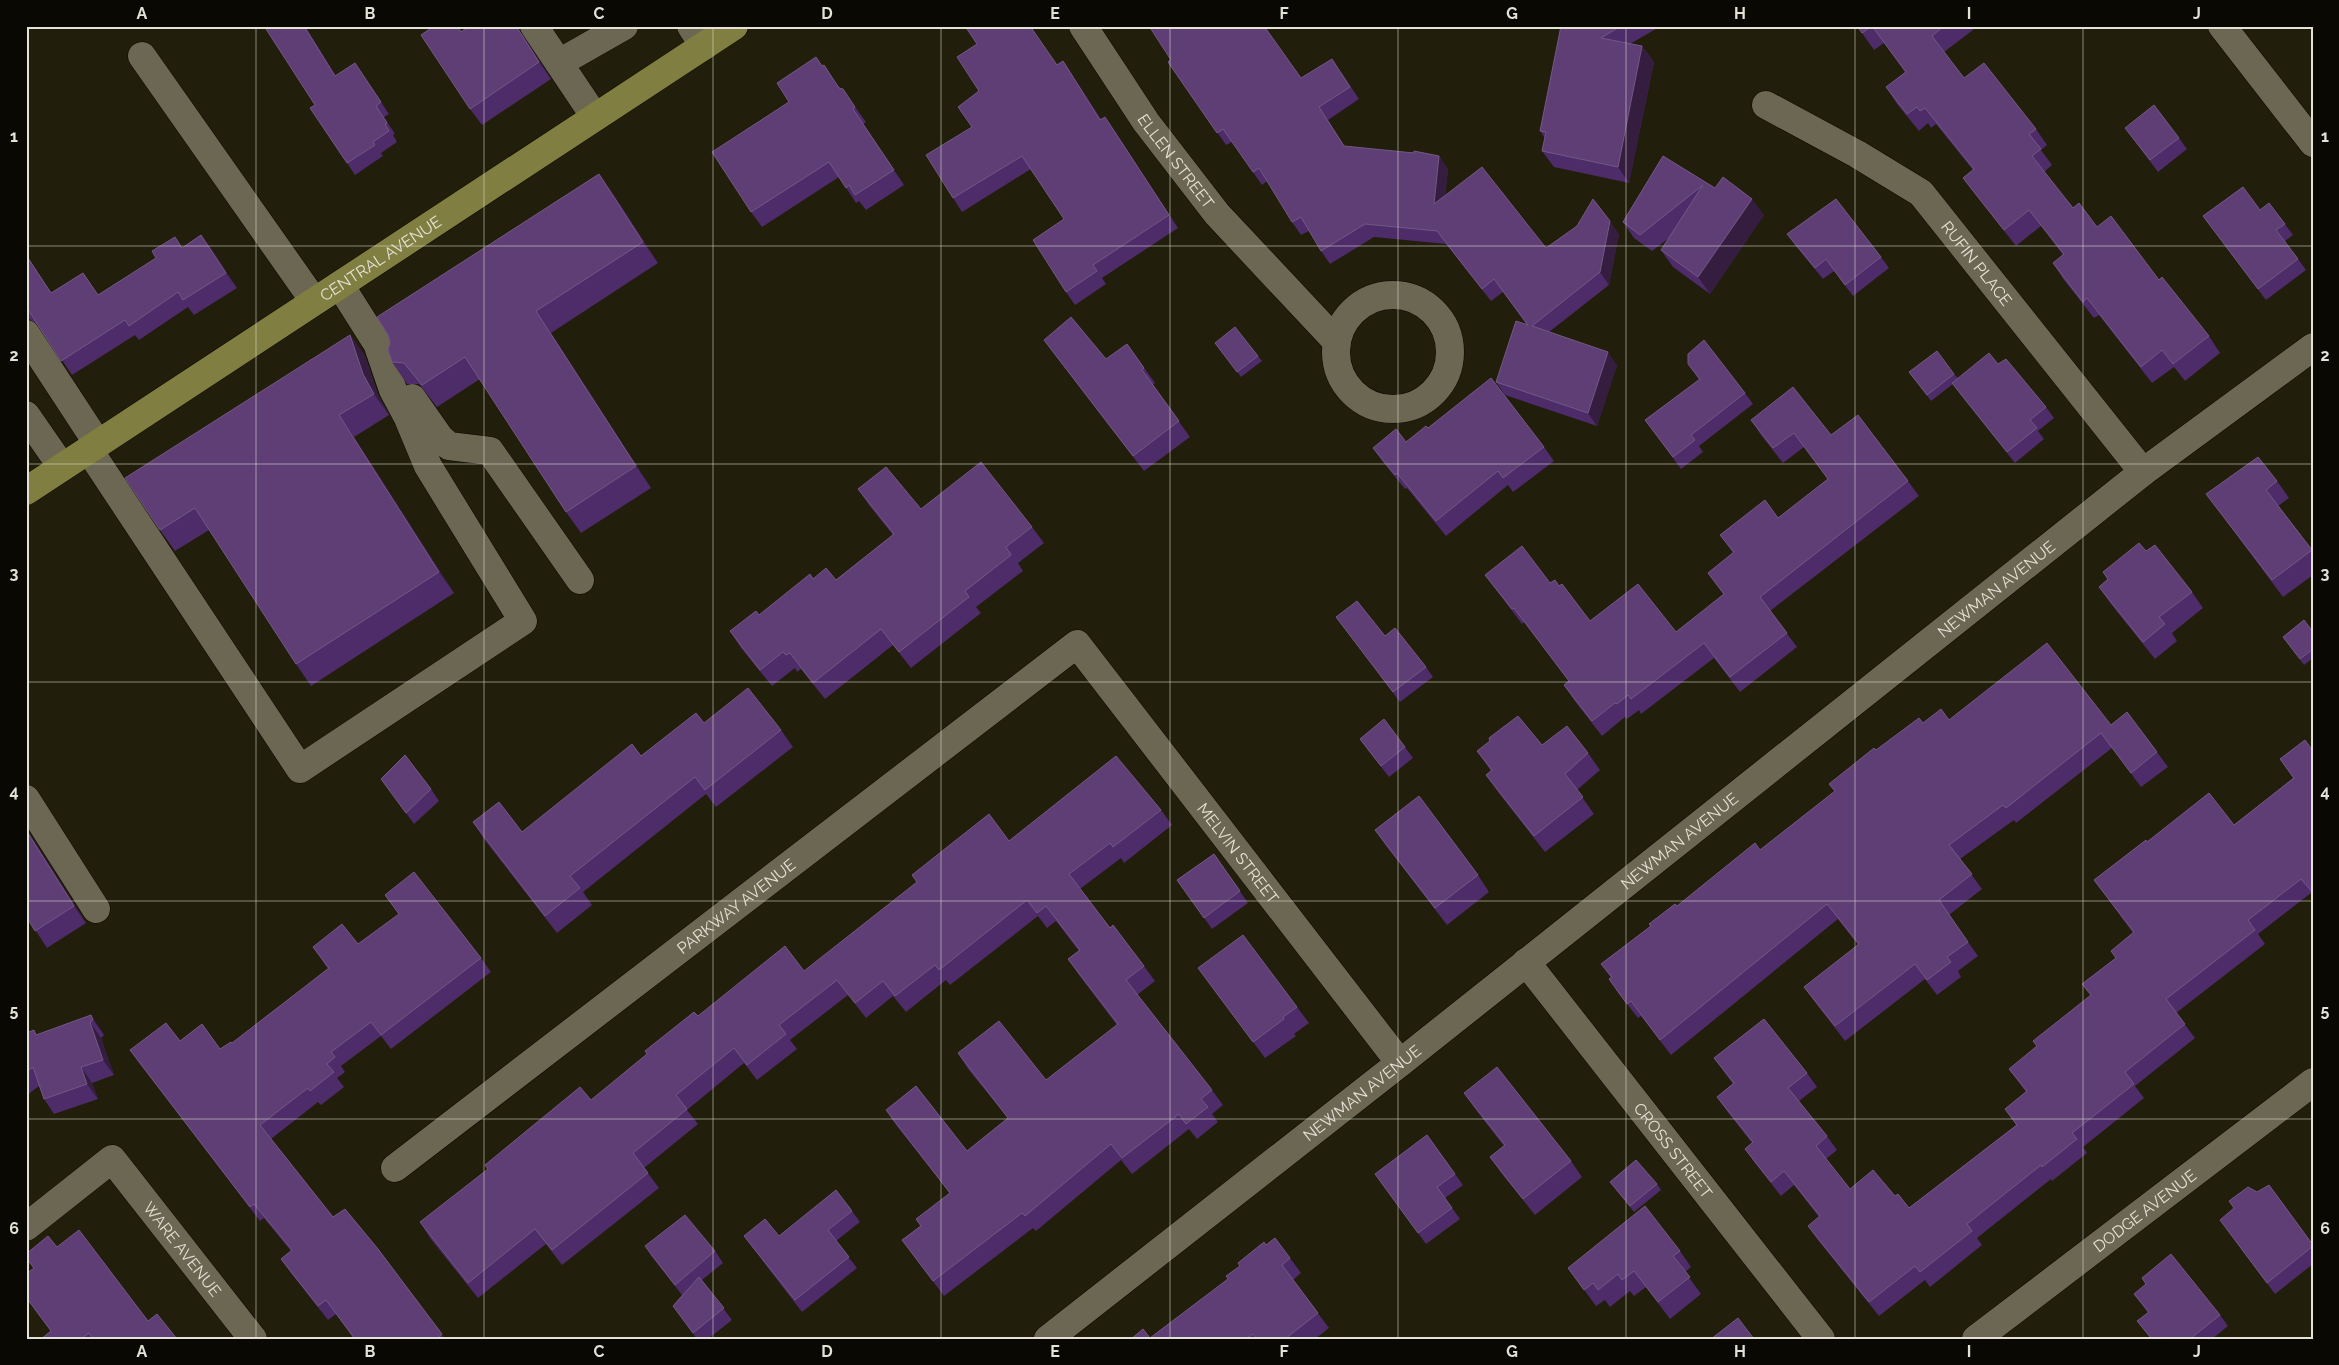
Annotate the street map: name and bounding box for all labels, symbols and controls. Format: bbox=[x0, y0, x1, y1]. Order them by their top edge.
text: A bbox=[137, 4, 148, 23]
text: B bbox=[365, 4, 376, 23]
text: C bbox=[594, 4, 605, 23]
text: D bbox=[821, 4, 833, 23]
text: E bbox=[1050, 4, 1060, 23]
text: F bbox=[1279, 4, 1289, 23]
text: G bbox=[1506, 4, 1518, 23]
text: H bbox=[1734, 4, 1746, 23]
text: I bbox=[1967, 4, 1971, 23]
text: J bbox=[2193, 4, 2201, 23]
street label: ELLEN STREET bbox=[1133, 111, 1218, 212]
text: 1 bbox=[10, 127, 18, 146]
text: 1 bbox=[2321, 127, 2329, 146]
street label: CENTRAL AVENUE bbox=[316, 212, 445, 305]
street label: RUFIN PLACE bbox=[1937, 217, 2016, 310]
text: 2 bbox=[9, 346, 19, 365]
text: 2 bbox=[2320, 346, 2330, 365]
street label: NEWMAN AVENUE bbox=[1934, 537, 2059, 642]
text: 3 bbox=[10, 564, 19, 583]
text: 3 bbox=[2321, 564, 2330, 583]
text: 4 bbox=[9, 782, 19, 801]
text: 4 bbox=[2320, 782, 2330, 801]
street label: NEWMAN AVENUE bbox=[1617, 789, 1742, 894]
street label: MELVIN STREET bbox=[1193, 799, 1283, 908]
street label: PARKWAY AVENUE bbox=[673, 855, 799, 958]
text: 5 bbox=[10, 1001, 19, 1020]
text: 5 bbox=[2321, 1001, 2330, 1020]
street label: NEWMAN AVENUE bbox=[1300, 1041, 1425, 1145]
street label: CROSS STREET bbox=[1630, 1099, 1716, 1202]
street label: DODGE AVENUE bbox=[2090, 1165, 2200, 1256]
street label: WARE AVENUE bbox=[139, 1198, 225, 1301]
text: 6 bbox=[9, 1219, 19, 1238]
text: 6 bbox=[2320, 1219, 2330, 1238]
text: A bbox=[137, 1342, 148, 1361]
text: B bbox=[365, 1342, 376, 1361]
text: C bbox=[594, 1342, 605, 1361]
text: D bbox=[821, 1342, 833, 1361]
text: E bbox=[1050, 1342, 1060, 1361]
text: F bbox=[1279, 1342, 1289, 1361]
text: G bbox=[1506, 1342, 1518, 1361]
text: H bbox=[1734, 1342, 1746, 1361]
text: I bbox=[1967, 1342, 1971, 1361]
text: J bbox=[2193, 1342, 2201, 1361]

